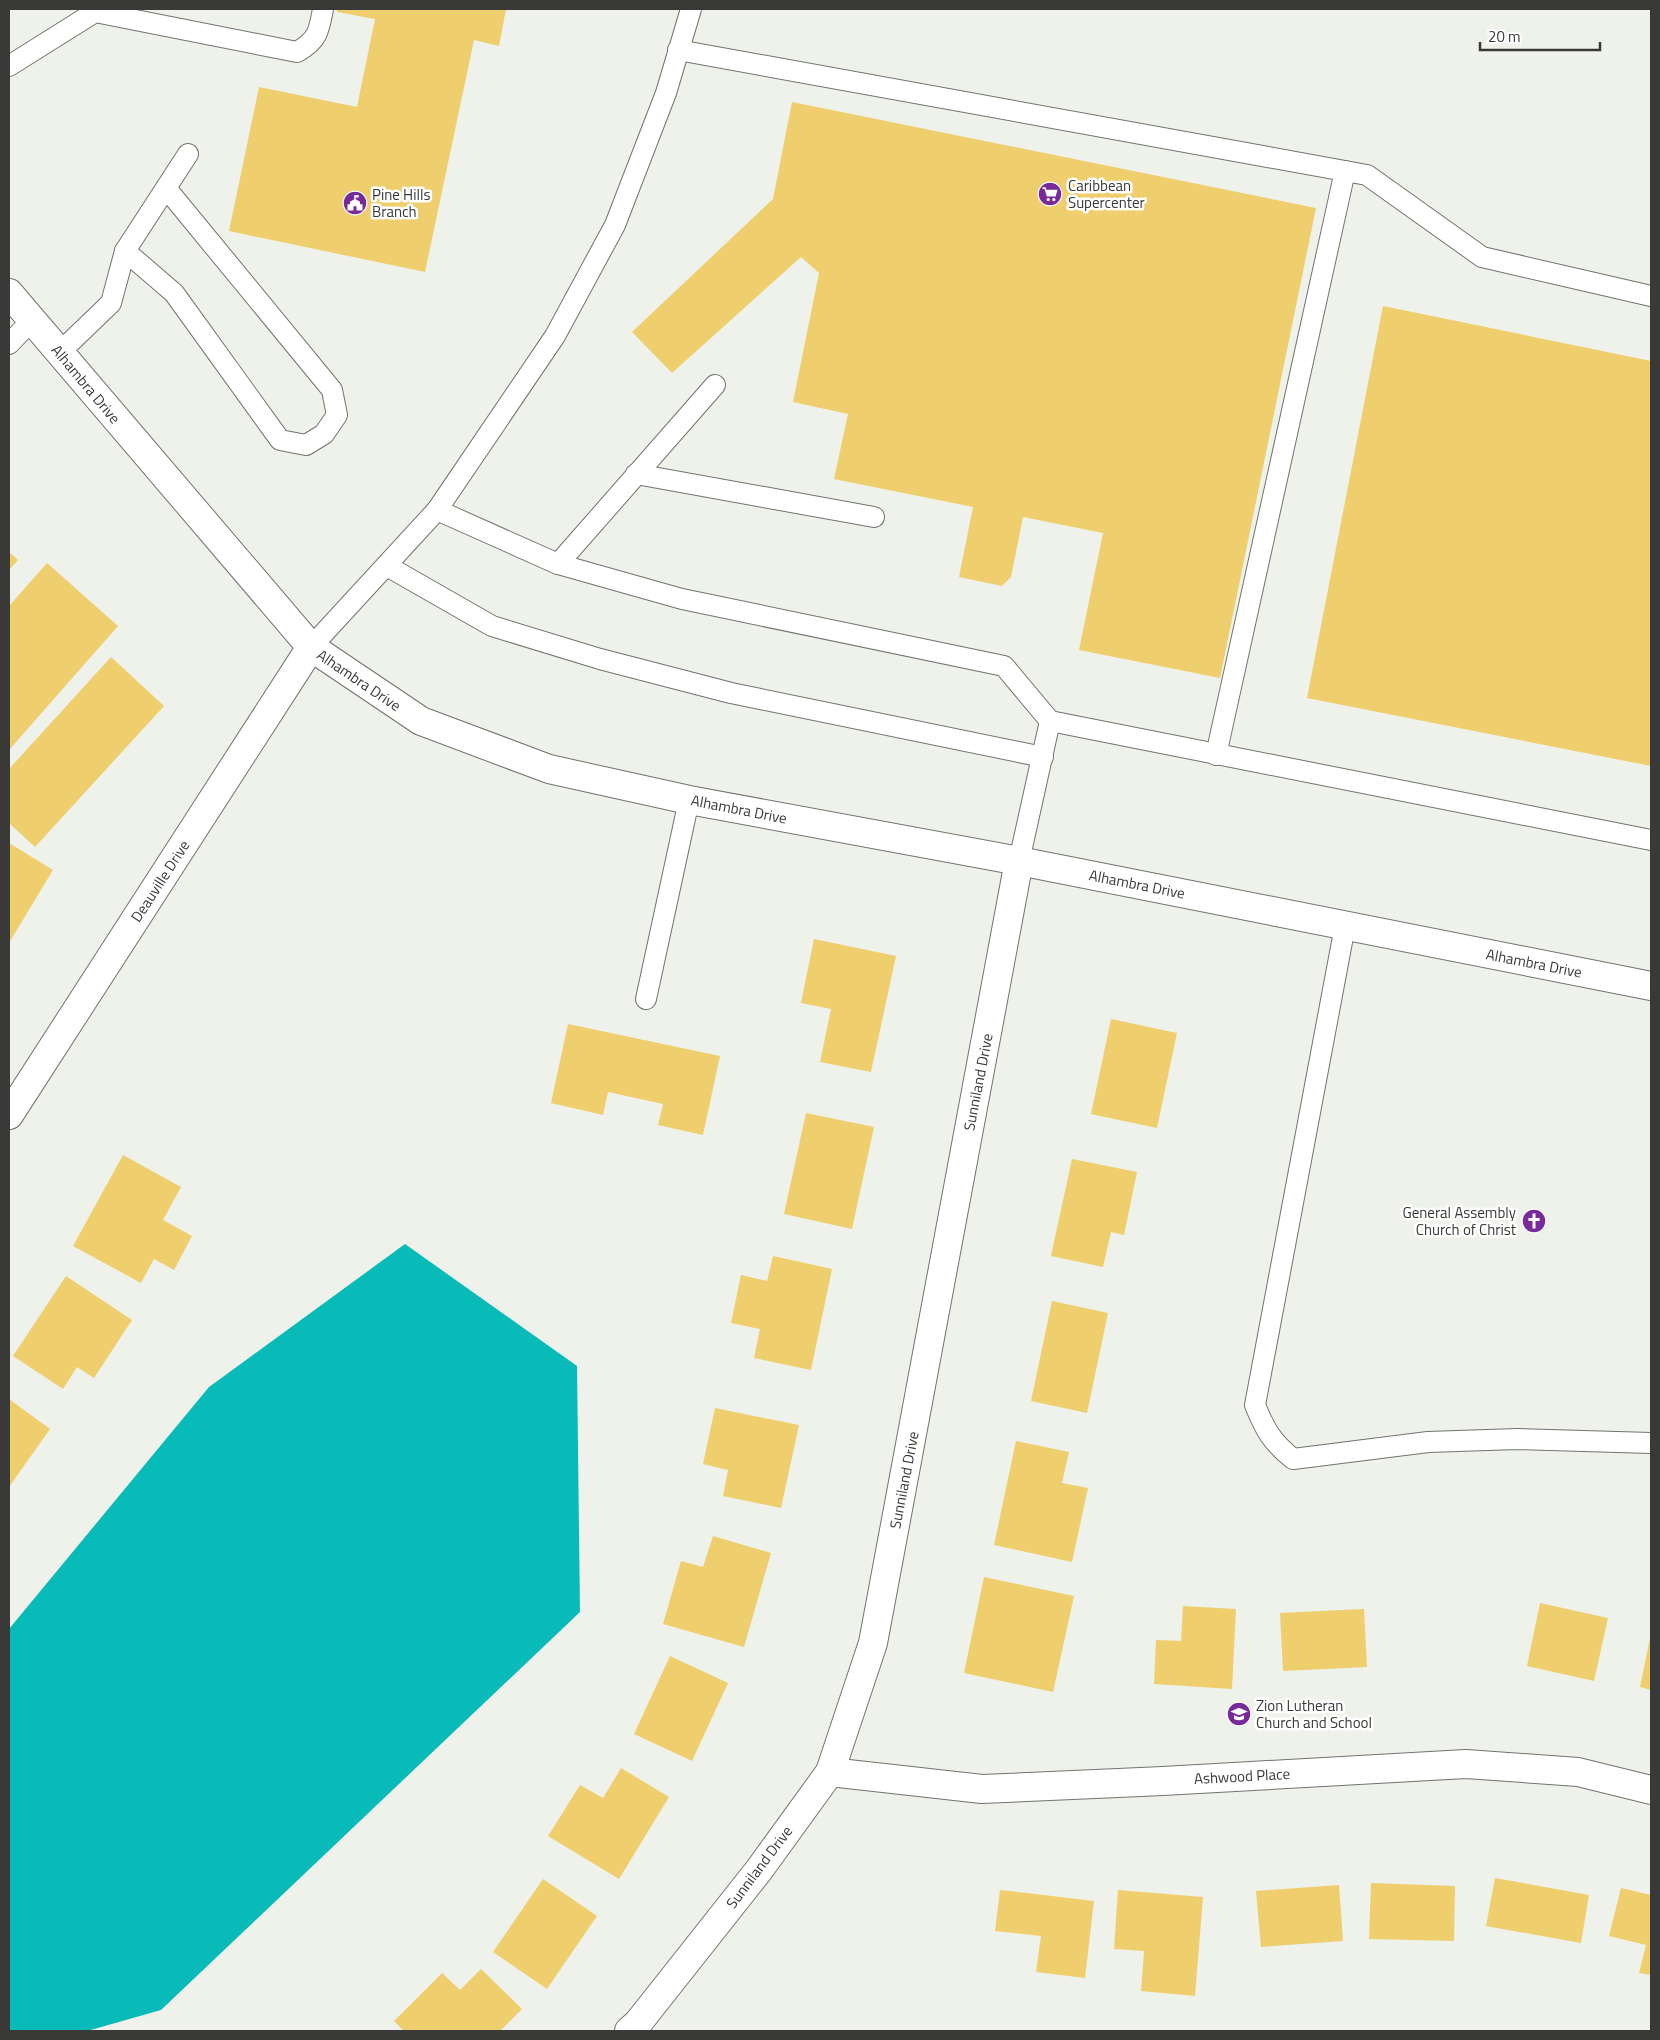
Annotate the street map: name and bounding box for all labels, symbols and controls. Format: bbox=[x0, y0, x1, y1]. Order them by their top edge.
scale bar bbox=[1480, 20, 1600, 52]
text: 20 m bbox=[1488, 25, 1521, 48]
place label: Caribbean Supercenter bbox=[1068, 174, 1145, 214]
supermarket icon: Caribbean Supercenter bbox=[1037, 181, 1063, 207]
place label: Pine Hills Branch bbox=[372, 183, 430, 223]
public building icon: Pine Hills Branch bbox=[342, 190, 368, 216]
street label: Alhambra Drive bbox=[46, 339, 126, 429]
street label: Alhambra Drive bbox=[312, 643, 406, 717]
street label: Alhambra Drive bbox=[689, 788, 789, 830]
street label: Deauville Drive bbox=[125, 835, 195, 927]
street label: Alhambra Drive bbox=[1087, 863, 1187, 905]
street label: Alhambra Drive bbox=[1484, 942, 1584, 984]
street label: Sunniland Drive bbox=[957, 1031, 999, 1133]
place label: General Assembly Church of Christ bbox=[1402, 1201, 1517, 1241]
church icon: General Assembly Church of Christ bbox=[1521, 1208, 1547, 1234]
street label: Sunniland Drive bbox=[883, 1429, 925, 1531]
place label: Zion Lutheran Church and School bbox=[1256, 1694, 1372, 1734]
school or university icon: Zion Lutheran Church and School bbox=[1226, 1701, 1252, 1727]
street label: Ashwood Place bbox=[1193, 1762, 1291, 1790]
street label: Sunniland Drive bbox=[720, 1821, 798, 1913]

